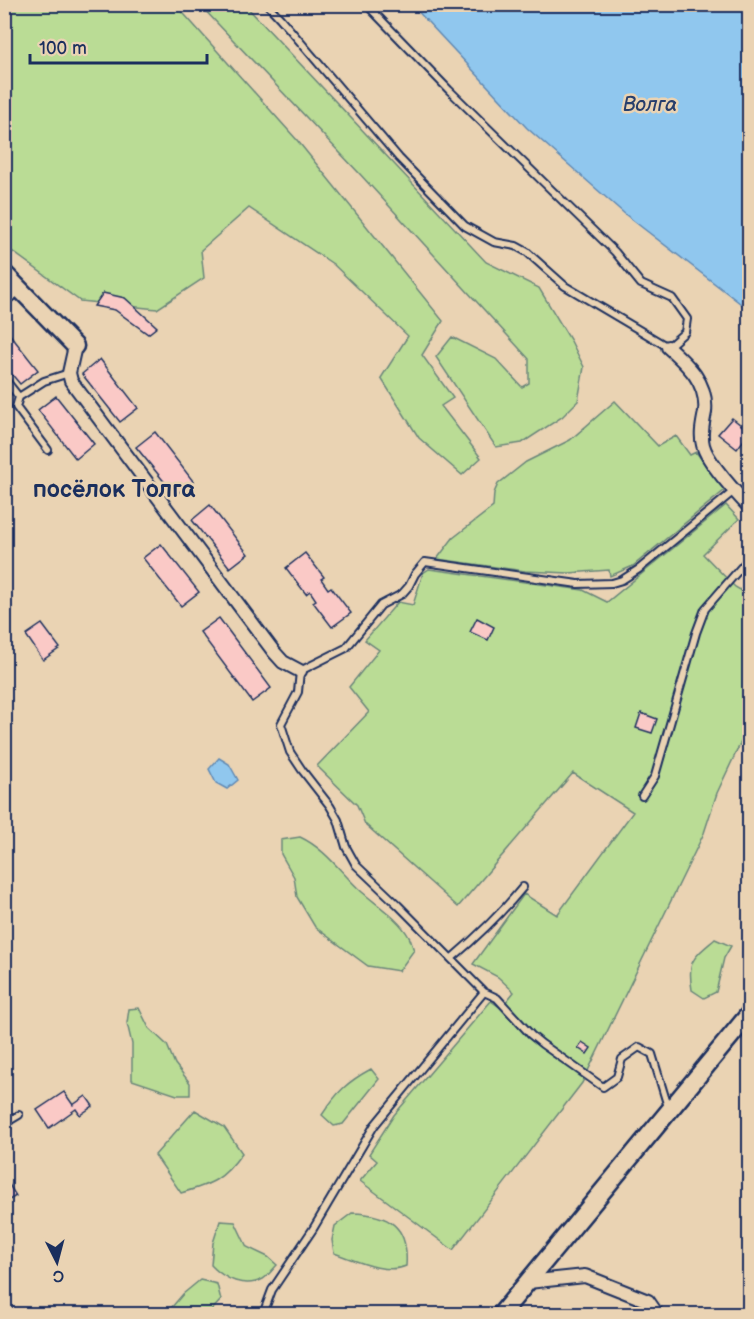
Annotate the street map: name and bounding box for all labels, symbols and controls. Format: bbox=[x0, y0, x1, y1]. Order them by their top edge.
scale bar bbox=[30, 27, 207, 65]
text: 100 m bbox=[39, 38, 87, 59]
water label: Волга bbox=[623, 93, 677, 117]
district label: посёлок Толга bbox=[33, 475, 196, 504]
north arrow bbox=[27, 1232, 87, 1292]
text: С bbox=[52, 1265, 65, 1285]

